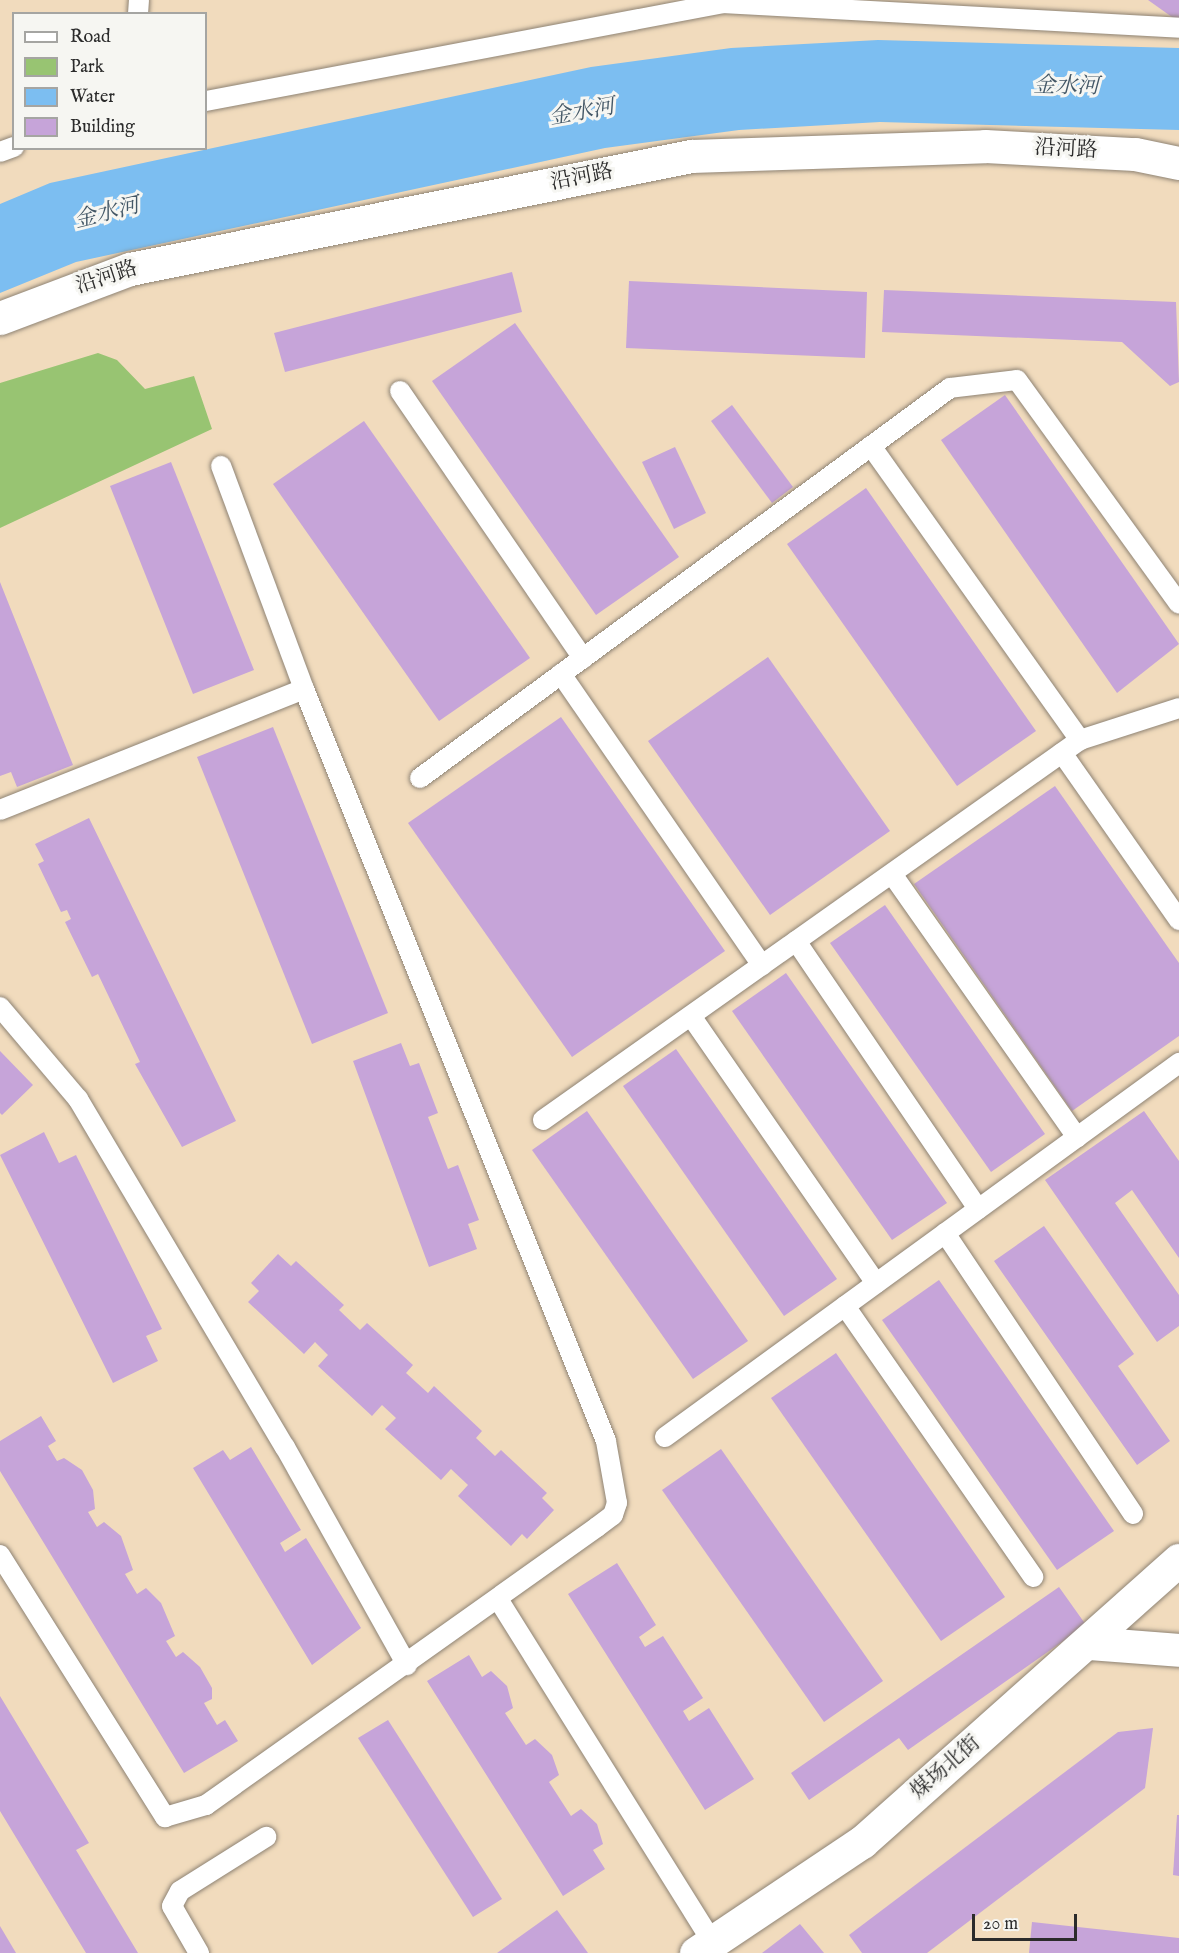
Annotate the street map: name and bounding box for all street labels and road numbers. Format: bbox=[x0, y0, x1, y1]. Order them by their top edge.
street label: 沿河路 bbox=[1034, 136, 1098, 164]
street label: 沿河路 bbox=[549, 160, 615, 196]
street label: 沿河路 bbox=[73, 256, 141, 300]
street label: 煤场北街 bbox=[906, 1731, 986, 1805]

